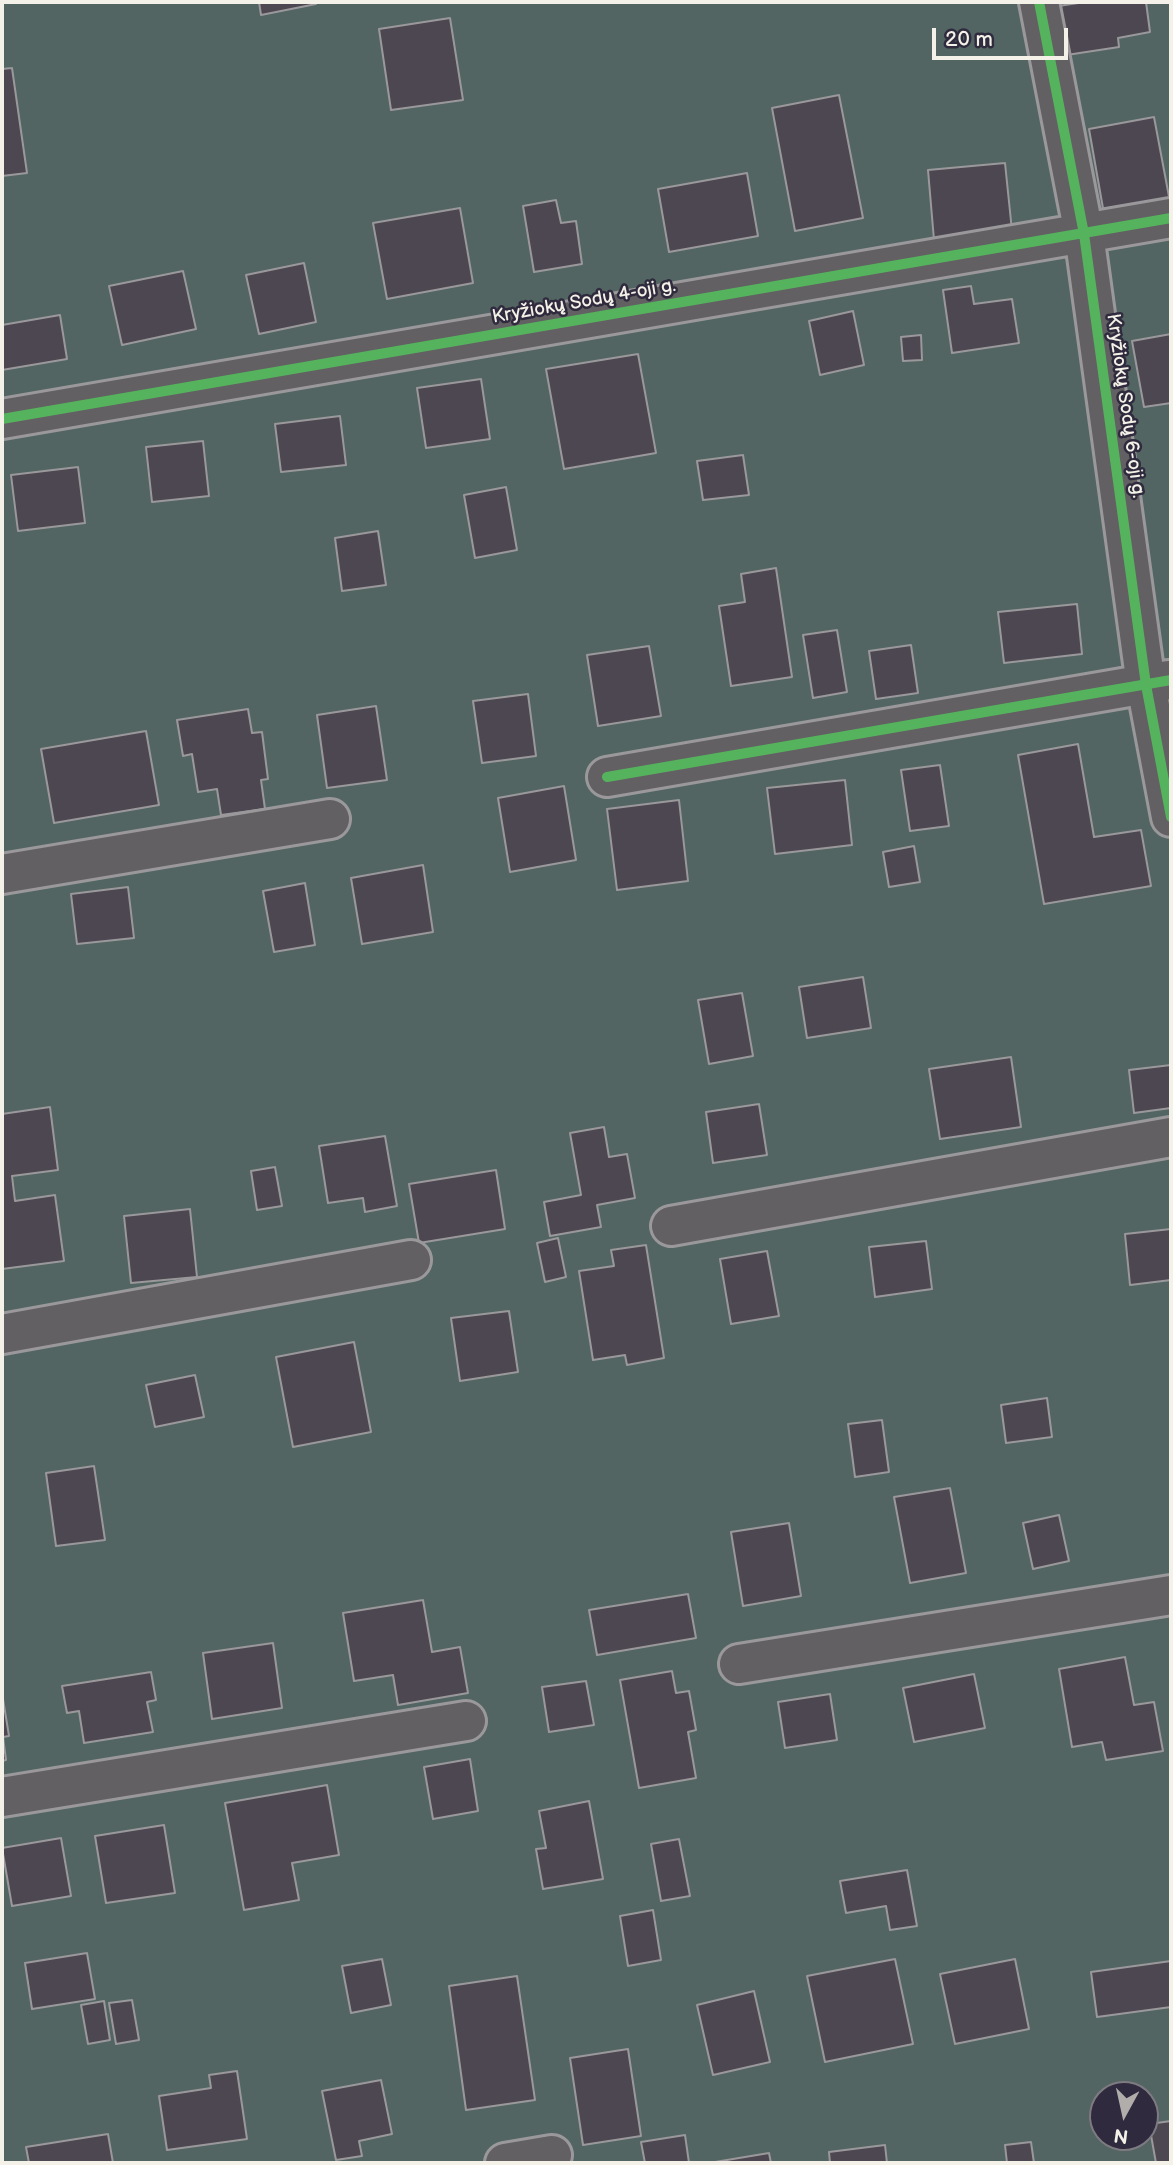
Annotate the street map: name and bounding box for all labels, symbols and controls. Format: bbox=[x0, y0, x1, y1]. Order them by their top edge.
scale bar bbox=[935, 14, 1072, 58]
text: 20 m bbox=[945, 27, 993, 52]
street label: Kryžiokų Sodų 4-oji g. bbox=[490, 275, 678, 329]
street label: Kryžiokų Sodų 6-oji g. bbox=[1101, 312, 1149, 500]
north arrow bbox=[1089, 2081, 1159, 2151]
text: N bbox=[1113, 2123, 1130, 2148]

